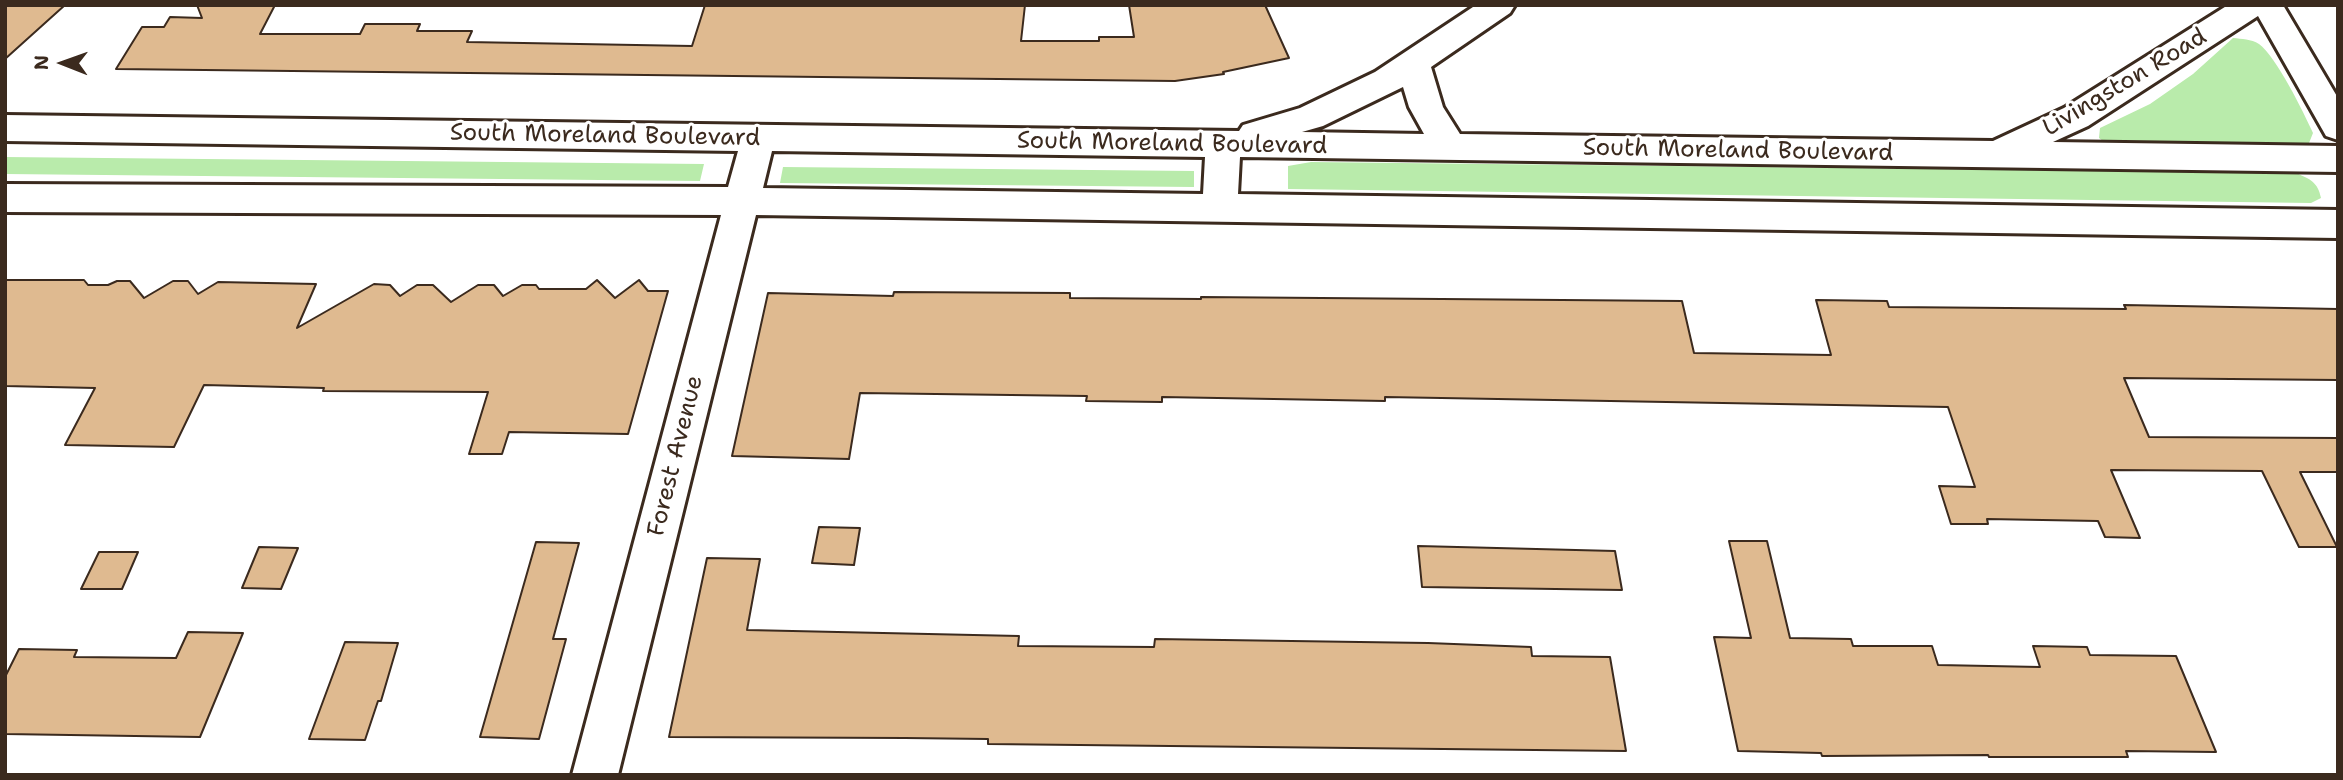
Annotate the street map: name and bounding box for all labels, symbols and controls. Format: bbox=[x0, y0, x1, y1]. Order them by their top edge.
street label: Livingston Road bbox=[2038, 23, 2212, 143]
north arrow bbox=[28, 28, 98, 98]
text: N bbox=[29, 55, 54, 70]
street label: South Moreland Boulevard bbox=[449, 119, 761, 153]
street label: South Moreland Boulevard bbox=[1016, 127, 1328, 161]
street label: South Moreland Boulevard bbox=[1582, 134, 1894, 168]
street label: Forest Avenue bbox=[642, 373, 710, 539]

